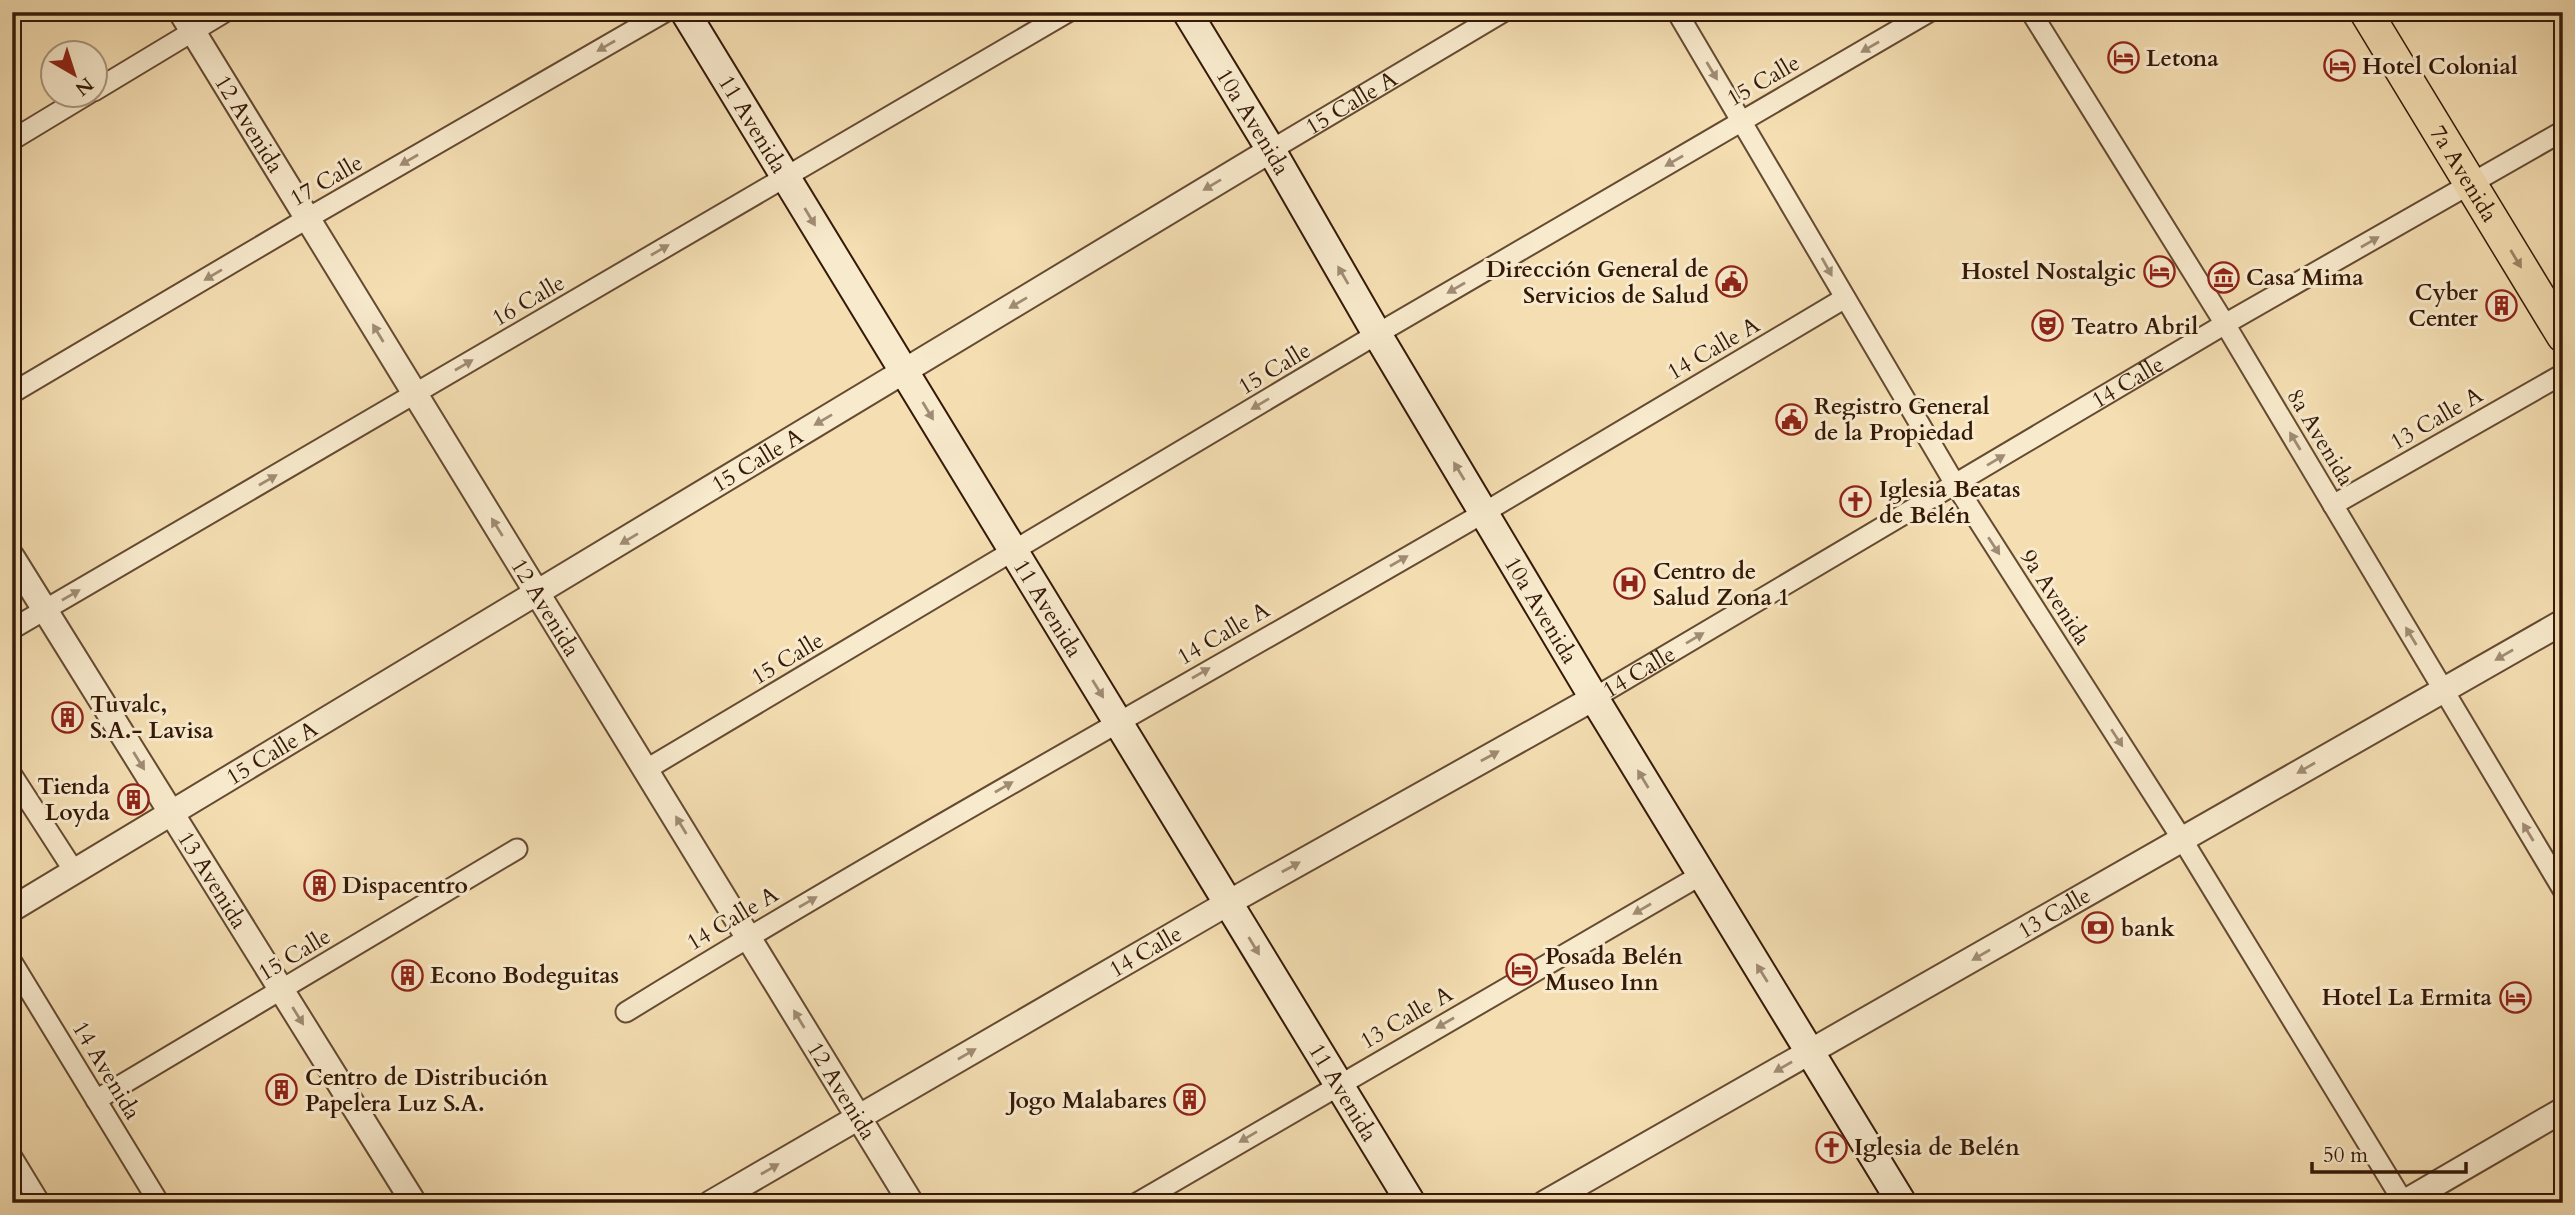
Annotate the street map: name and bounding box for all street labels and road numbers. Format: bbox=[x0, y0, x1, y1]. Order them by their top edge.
street label: 15 Calle bbox=[1721, 47, 1805, 114]
street label: 10a Avenida bbox=[1209, 62, 1297, 181]
street label: 15 Calle A bbox=[1299, 63, 1403, 142]
street label: 12 Avenida bbox=[207, 69, 291, 179]
street label: 11 Avenida bbox=[711, 69, 795, 179]
street label: 7a Avenida bbox=[2422, 119, 2505, 228]
street label: 17 Calle bbox=[284, 147, 368, 214]
street label: 16 Calle bbox=[486, 267, 570, 334]
street label: 14 Calle A bbox=[1661, 309, 1766, 387]
street label: 15 Calle bbox=[1232, 335, 1316, 402]
street label: 14 Calle bbox=[2086, 349, 2170, 416]
street label: 13 Calle A bbox=[2384, 379, 2489, 457]
street label: 8a Avenida bbox=[2279, 383, 2362, 492]
street label: 15 Calle A bbox=[706, 420, 810, 500]
street label: 9a Avenida bbox=[2013, 544, 2098, 651]
street label: 10a Avenida bbox=[1497, 551, 1585, 670]
street label: 12 Avenida bbox=[503, 552, 587, 662]
street label: 11 Avenida bbox=[1006, 553, 1090, 663]
street label: 14 Calle A bbox=[1171, 594, 1276, 672]
street label: 15 Calle bbox=[745, 625, 829, 692]
street label: 14 Calle bbox=[1597, 638, 1681, 706]
street label: 15 Calle A bbox=[220, 713, 324, 793]
street label: 13 Avenida bbox=[170, 825, 255, 935]
street label: 14 Calle A bbox=[681, 879, 784, 958]
street label: 13 Calle bbox=[2012, 880, 2096, 946]
street label: 14 Calle bbox=[1103, 918, 1188, 985]
street label: 15 Calle bbox=[252, 921, 336, 988]
street label: 13 Calle A bbox=[1354, 978, 1459, 1056]
street label: 14 Avenida bbox=[65, 1015, 148, 1125]
street label: 12 Avenida bbox=[800, 1036, 884, 1146]
street label: 11 Avenida bbox=[1301, 1037, 1385, 1147]

